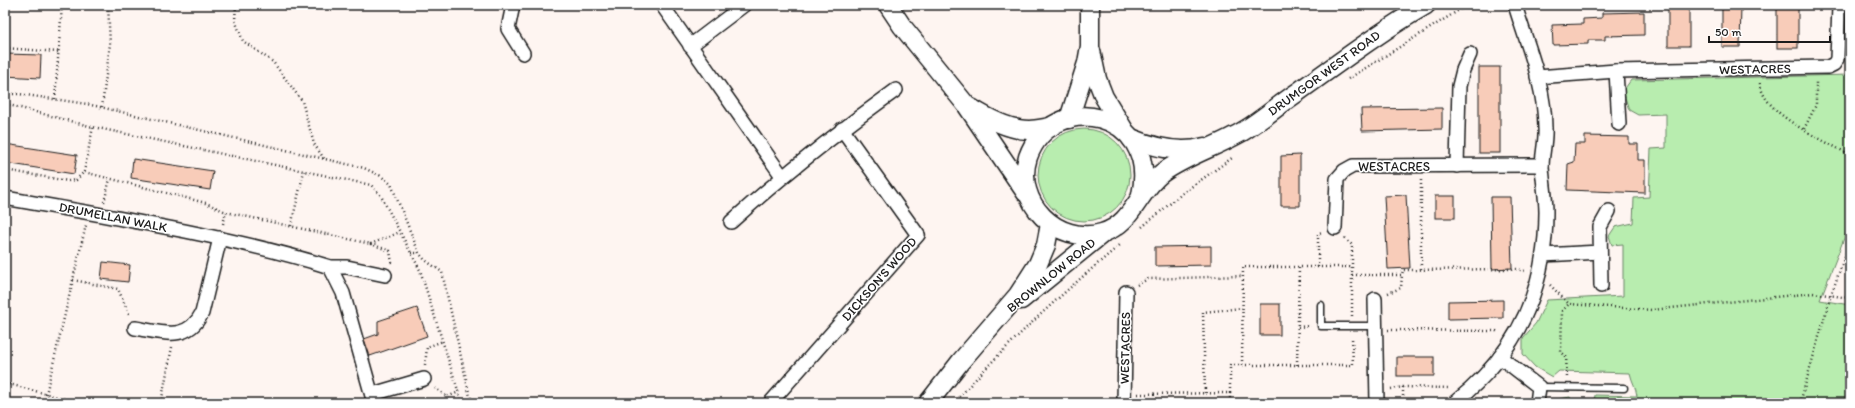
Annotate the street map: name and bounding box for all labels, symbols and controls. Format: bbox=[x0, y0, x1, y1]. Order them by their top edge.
scale bar bbox=[1709, 18, 1830, 44]
text: 50 m bbox=[1715, 25, 1741, 39]
street label: DRUMGOR WEST ROAD bbox=[1265, 27, 1383, 119]
street label: WESTACRES bbox=[1719, 61, 1791, 77]
street label: WESTACRES bbox=[1358, 159, 1430, 174]
street label: DRUMELLAN WALK bbox=[58, 199, 169, 235]
street label: DICKSON'S WOOD bbox=[838, 234, 920, 324]
street label: BROWNLOW ROAD bbox=[1004, 235, 1098, 315]
street label: WESTACRES bbox=[1117, 312, 1133, 384]

